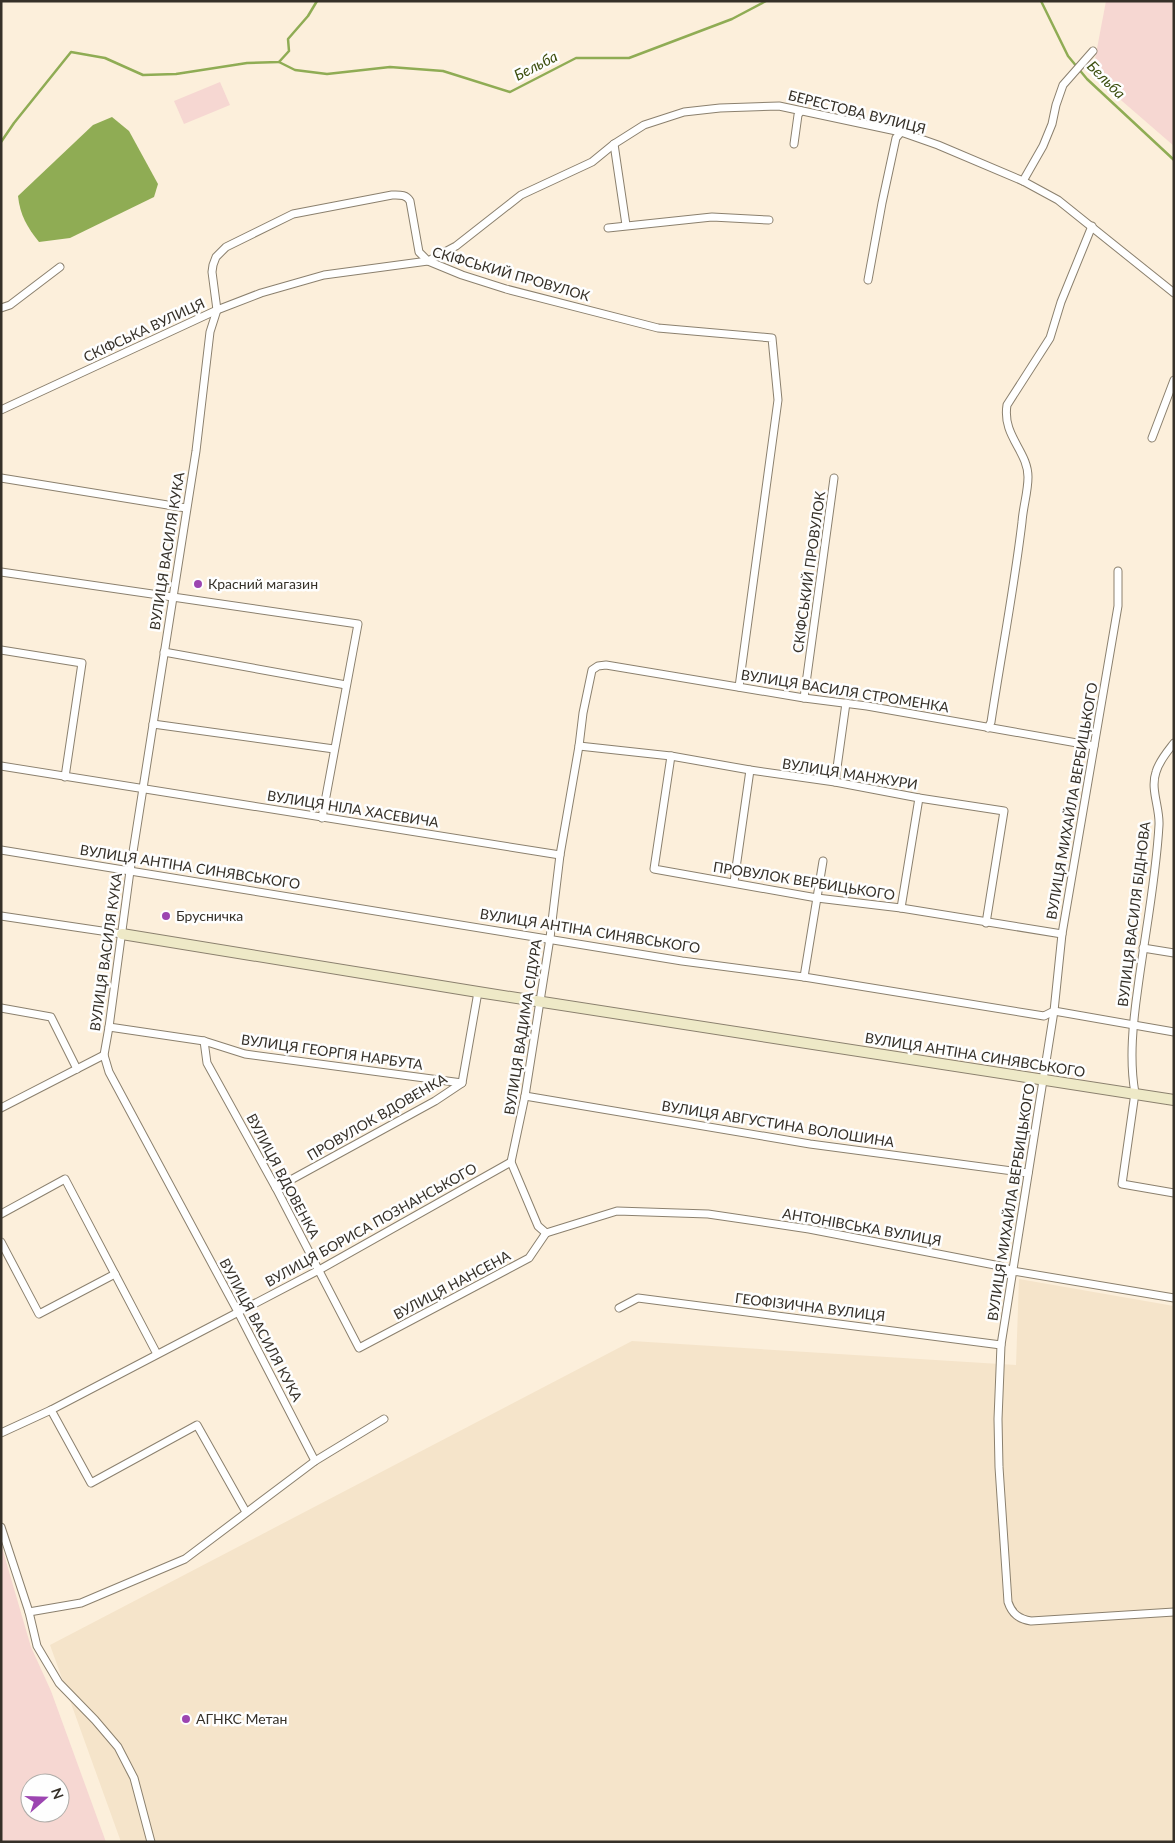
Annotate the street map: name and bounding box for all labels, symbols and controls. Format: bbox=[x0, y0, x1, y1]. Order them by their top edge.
water label: Бельба bbox=[511, 46, 561, 84]
water label: Бельба bbox=[1084, 57, 1130, 102]
street label: БЕРЕСТОВА ВУЛИЦЯ bbox=[787, 86, 928, 137]
street label: СКІФСЬКИЙ ПРОВУЛОК bbox=[430, 243, 593, 304]
street label: СКІФСЬКА ВУЛИЦЯ bbox=[80, 294, 207, 365]
street label: ВУЛИЦЯ ВАСИЛЯ КУКА bbox=[146, 470, 187, 631]
street label: СКІФСЬКИЙ ПРОВУЛОК bbox=[789, 489, 828, 654]
place label: Красний магазин bbox=[208, 575, 318, 592]
marker: Красний магазин bbox=[192, 578, 204, 590]
street label: ВУЛИЦЯ ВАСИЛЯ СТРОМЕНКА bbox=[740, 666, 951, 715]
street label: ВУЛИЦЯ МИХАЙЛА ВЕРБИЦЬКОГО bbox=[1042, 681, 1101, 921]
street label: ВУЛИЦЯ МАНЖУРИ bbox=[781, 754, 919, 793]
street label: ВУЛИЦЯ НІЛА ХАСЕВИЧА bbox=[266, 787, 441, 831]
street label: ВУЛИЦЯ ВАСИЛЯ БІДНОВА bbox=[1114, 820, 1153, 1008]
street label: ВУЛИЦЯ АНТІНА СИНЯВСЬКОГО bbox=[79, 841, 301, 892]
street label: ПРОВУЛОК ВЕРБИЦЬКОГО bbox=[712, 858, 896, 903]
street label: ВУЛИЦЯ ВАСИЛЯ КУКА bbox=[86, 871, 125, 1032]
street label: ВУЛИЦЯ АНТІНА СИНЯВСЬКОГО bbox=[479, 905, 701, 956]
place label: Брусничка bbox=[176, 907, 243, 924]
marker: Брусничка bbox=[160, 910, 172, 922]
street label: ВУЛИЦЯ ВАДИМА СІДУРА bbox=[500, 937, 545, 1116]
street label: ВУЛИЦЯ АНТІНА СИНЯВСЬКОГО bbox=[864, 1029, 1086, 1080]
street label: ВУЛИЦЯ ГЕОРГІЯ НАРБУТА bbox=[240, 1030, 425, 1073]
street label: ПРОВУЛОК ВДОВЕНКА bbox=[304, 1069, 450, 1164]
street label: ВУЛИЦЯ МИХАЙЛА ВЕРБИЦЬКОГО bbox=[983, 1082, 1038, 1322]
street label: ВУЛИЦЯ АВГУСТИНА ВОЛОШИНА bbox=[661, 1097, 896, 1150]
street label: ВУЛИЦЯ ВДОВЕНКА bbox=[243, 1110, 324, 1242]
street label: ВУЛИЦЯ БОРИСА ПОЗНАНСЬКОГО bbox=[262, 1159, 479, 1290]
street label: АНТОНІВСЬКА ВУЛИЦЯ bbox=[781, 1204, 943, 1249]
street label: ВУЛИЦЯ НАНСЕНА bbox=[390, 1246, 514, 1323]
street label: ВУЛИЦЯ ВАСИЛЯ КУКА bbox=[216, 1255, 307, 1405]
street label: ГЕОФІЗИЧНА ВУЛИЦЯ bbox=[734, 1289, 886, 1324]
place label: АГНКС Метан bbox=[196, 1710, 287, 1727]
marker: АГНКС Метан bbox=[180, 1713, 192, 1725]
north arrow bbox=[20, 1773, 70, 1823]
text: N bbox=[48, 1785, 68, 1801]

